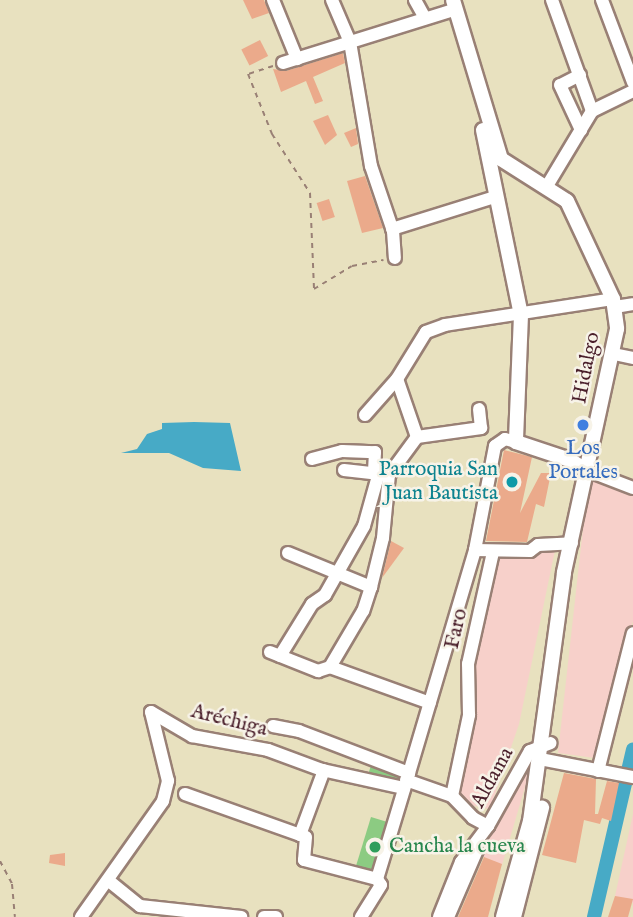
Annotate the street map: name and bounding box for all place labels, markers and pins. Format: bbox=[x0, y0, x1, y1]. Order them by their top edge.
marker: Los Portales bbox=[575, 417, 591, 433]
place label: Los Portales bbox=[548, 436, 618, 486]
place label: Parroquia San Juan Bautista bbox=[379, 457, 498, 507]
marker: Parroquia San Juan Bautista bbox=[504, 474, 520, 490]
place label: Cancha la cueva bbox=[389, 834, 525, 860]
marker: Cancha la cueva bbox=[367, 839, 383, 855]

